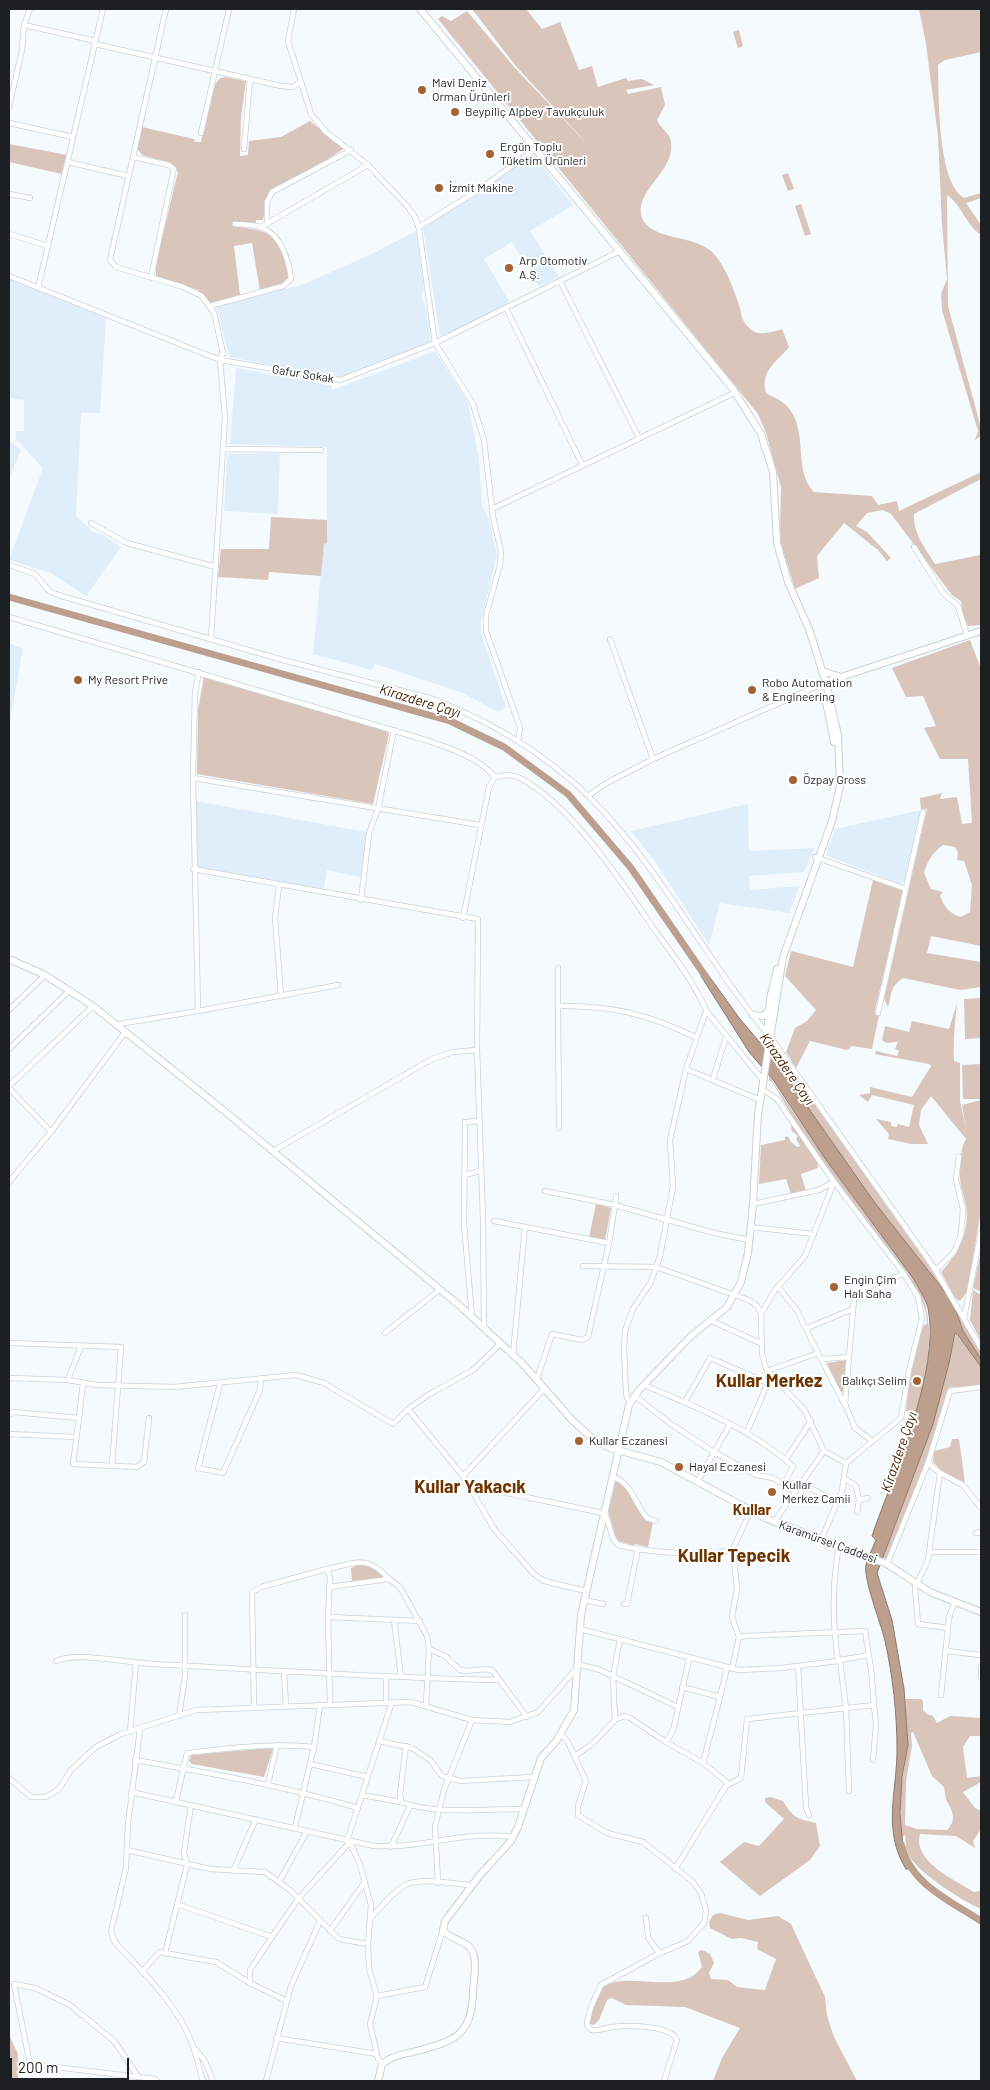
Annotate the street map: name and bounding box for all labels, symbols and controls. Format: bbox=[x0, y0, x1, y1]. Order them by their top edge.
place label: Mavi Deniz Orman Ürünleri bbox=[432, 76, 510, 104]
marker: Mavi Deniz Orman Ürünleri bbox=[416, 84, 428, 96]
place label: Beypiliç Alpbey Tavukçuluk bbox=[465, 105, 604, 119]
marker: Beypiliç Alpbey Tavukçuluk bbox=[449, 106, 461, 118]
place label: Ergün Toplu Tüketim Ürünleri bbox=[500, 140, 586, 168]
marker: Ergün Toplu Tüketim Ürünleri bbox=[484, 148, 496, 160]
place label: İzmit Makine bbox=[449, 181, 514, 195]
marker: İzmit Makine bbox=[433, 182, 445, 194]
place label: Arp Otomotiv A.Ş. bbox=[519, 254, 587, 282]
marker: Arp Otomotiv A.Ş. bbox=[503, 262, 515, 274]
street label: Gafur Sokak bbox=[271, 362, 335, 386]
place label: My Resort Prive bbox=[88, 673, 168, 687]
marker: My Resort Prive bbox=[72, 674, 84, 686]
place label: Robo Automation & Engineering bbox=[762, 676, 852, 704]
water label: Kirazdere Çayı bbox=[377, 681, 463, 721]
marker: Robo Automation & Engineering bbox=[746, 684, 758, 696]
place label: Özpay Gross bbox=[803, 773, 866, 787]
marker: Özpay Gross bbox=[787, 774, 799, 786]
water label: Kirazdere Çayı bbox=[756, 1030, 818, 1108]
place label: Engin Çim Halı Saha bbox=[844, 1273, 896, 1301]
marker: Engin Çim Halı Saha bbox=[828, 1281, 840, 1293]
district label: Kullar Merkez bbox=[716, 1370, 822, 1392]
place label: Balıkçı Selim bbox=[842, 1374, 907, 1388]
marker: Balıkçı Selim bbox=[911, 1375, 923, 1387]
water label: Kirazdere Çayı bbox=[877, 1410, 921, 1494]
place label: Kullar Eczanesi bbox=[589, 1434, 668, 1448]
marker: Kullar Eczanesi bbox=[573, 1435, 585, 1447]
place label: Hayal Eczanesi bbox=[689, 1460, 766, 1474]
marker: Hayal Eczanesi bbox=[673, 1461, 685, 1473]
district label: Kullar Yakacık bbox=[414, 1476, 526, 1498]
place label: Kullar Merkez Camii bbox=[782, 1478, 851, 1506]
marker: Kullar Merkez Camii bbox=[766, 1486, 778, 1498]
district label: Kullar bbox=[733, 1501, 771, 1519]
street label: Karamürsel Caddesi bbox=[777, 1518, 879, 1566]
district label: Kullar Tepecik bbox=[678, 1545, 790, 1567]
scale bar bbox=[12, 2048, 131, 2080]
text: 200 m bbox=[18, 2058, 58, 2076]

